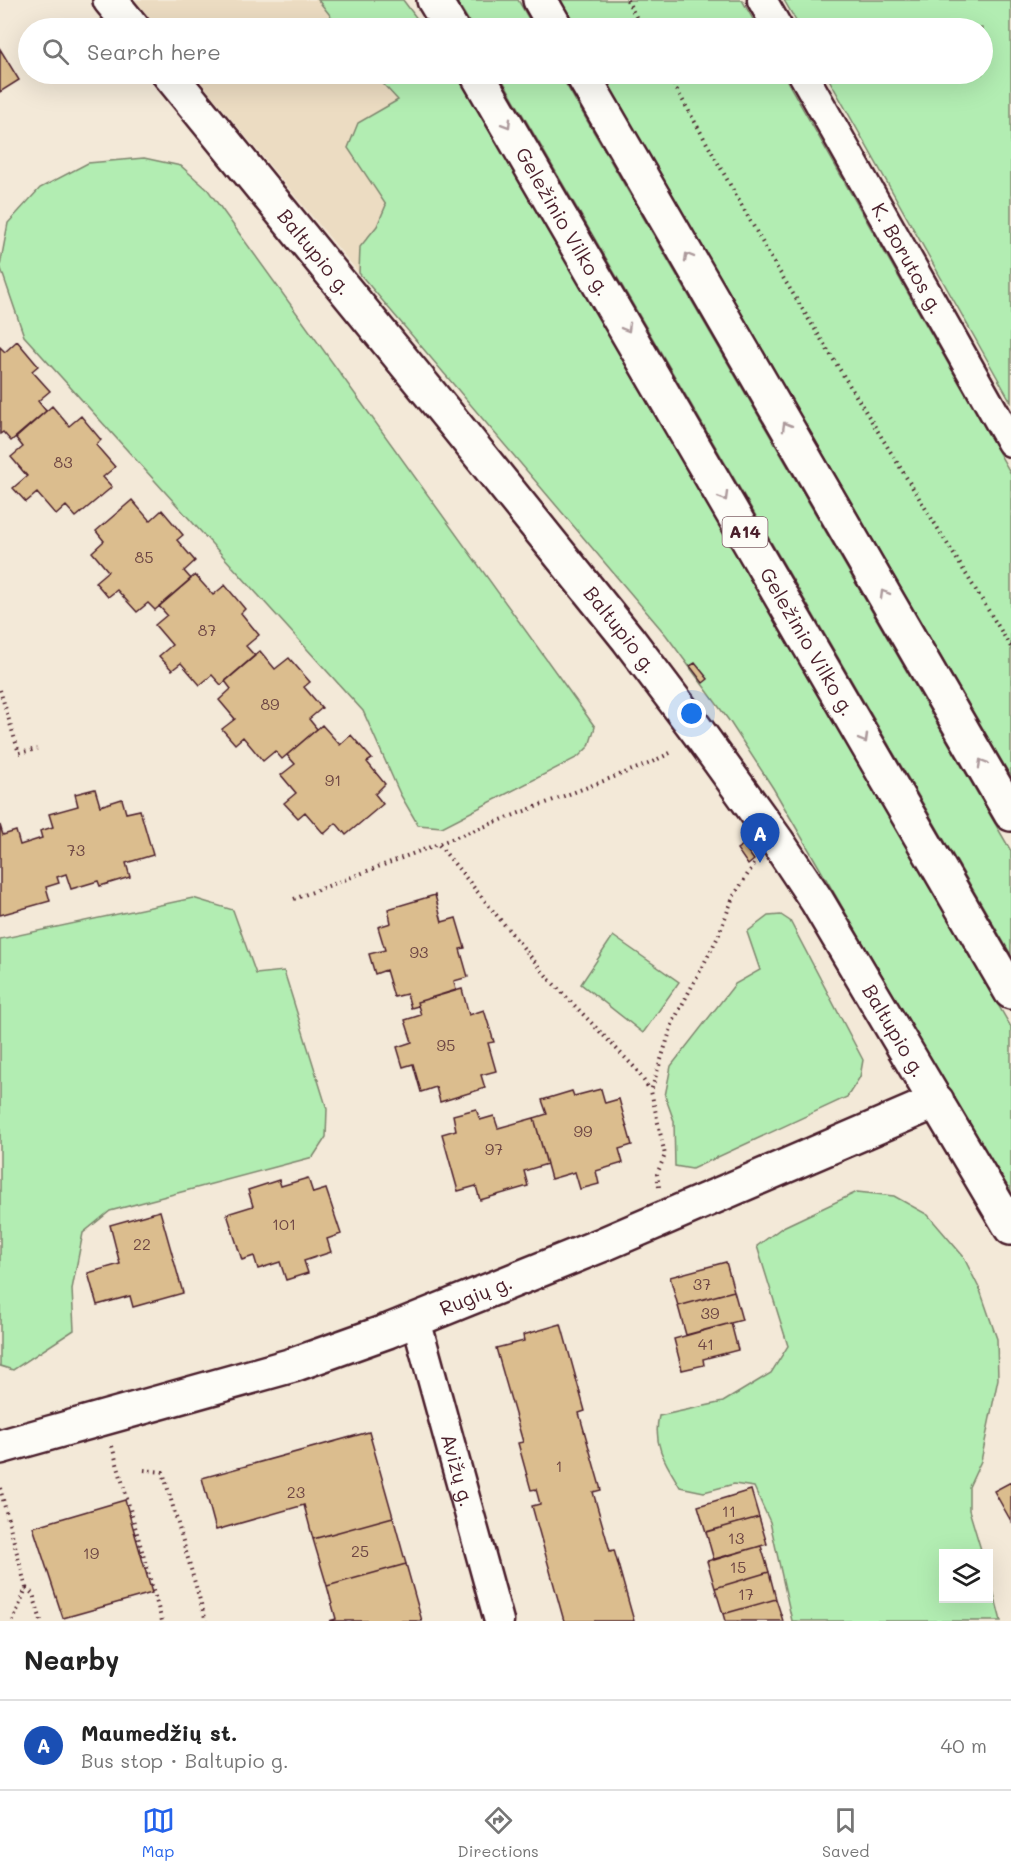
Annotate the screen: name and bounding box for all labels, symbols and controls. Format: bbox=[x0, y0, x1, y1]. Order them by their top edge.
search box bbox=[18, 18, 993, 84]
icon: search bbox=[39, 35, 72, 68]
text: Search here bbox=[87, 37, 221, 66]
one-way arrow bbox=[500, 118, 512, 128]
street label: Geležinio Vilko g. bbox=[510, 142, 617, 300]
street label: K. Borutos g. bbox=[866, 198, 950, 318]
street label: Baltupio g. bbox=[272, 203, 358, 300]
one-way arrow bbox=[684, 253, 695, 263]
one-way arrow bbox=[619, 322, 631, 333]
one-way arrow bbox=[781, 422, 793, 432]
house number: 83 bbox=[53, 451, 73, 472]
one-way arrow bbox=[717, 491, 729, 501]
road number: A14 bbox=[722, 517, 768, 547]
house number: 85 bbox=[134, 546, 154, 567]
street label: Geležinio Vilko g. bbox=[755, 562, 862, 720]
street label: Baltupio g. bbox=[579, 580, 663, 678]
one-way arrow bbox=[879, 590, 891, 600]
house number: 87 bbox=[198, 619, 216, 640]
house number: 89 bbox=[260, 693, 280, 714]
your location bbox=[677, 699, 706, 728]
one-way arrow bbox=[857, 732, 868, 743]
one-way arrow bbox=[977, 759, 989, 769]
house number: 91 bbox=[325, 769, 341, 790]
pin: A bbox=[740, 814, 780, 863]
house number: 73 bbox=[67, 839, 85, 860]
house number: 93 bbox=[410, 941, 428, 962]
street label: Baltupio g. bbox=[857, 979, 933, 1082]
house number: 95 bbox=[437, 1034, 455, 1055]
house number: 99 bbox=[574, 1120, 592, 1141]
house number: 97 bbox=[485, 1138, 503, 1159]
house number: 101 bbox=[272, 1213, 296, 1234]
house number: 22 bbox=[133, 1233, 151, 1254]
street label: Rugių g. bbox=[435, 1268, 516, 1321]
house number: 37 bbox=[693, 1273, 711, 1294]
house number: 39 bbox=[701, 1302, 719, 1323]
house number: 41 bbox=[698, 1333, 714, 1354]
street label: Avižų g. bbox=[436, 1431, 481, 1510]
house number: 1 bbox=[555, 1455, 563, 1476]
house number: 23 bbox=[287, 1481, 305, 1502]
house number: 11 bbox=[722, 1500, 736, 1521]
house number: 13 bbox=[728, 1527, 744, 1548]
house number: 25 bbox=[351, 1540, 369, 1561]
house number: 19 bbox=[83, 1542, 99, 1563]
map controls bbox=[939, 1549, 993, 1603]
button: layers bbox=[939, 1549, 993, 1603]
house number: 15 bbox=[730, 1556, 746, 1577]
house number: 17 bbox=[738, 1583, 754, 1604]
text: Nearby bbox=[24, 1643, 119, 1677]
text: Maumedžių st. bbox=[81, 1718, 237, 1747]
text: A bbox=[37, 1732, 50, 1758]
text: 40 m bbox=[941, 1732, 987, 1758]
text: Bus stop · Baltupio g. bbox=[81, 1747, 289, 1773]
tab: Map bbox=[142, 1804, 175, 1861]
tab: Directions bbox=[458, 1804, 539, 1861]
tab: Saved bbox=[822, 1804, 869, 1861]

